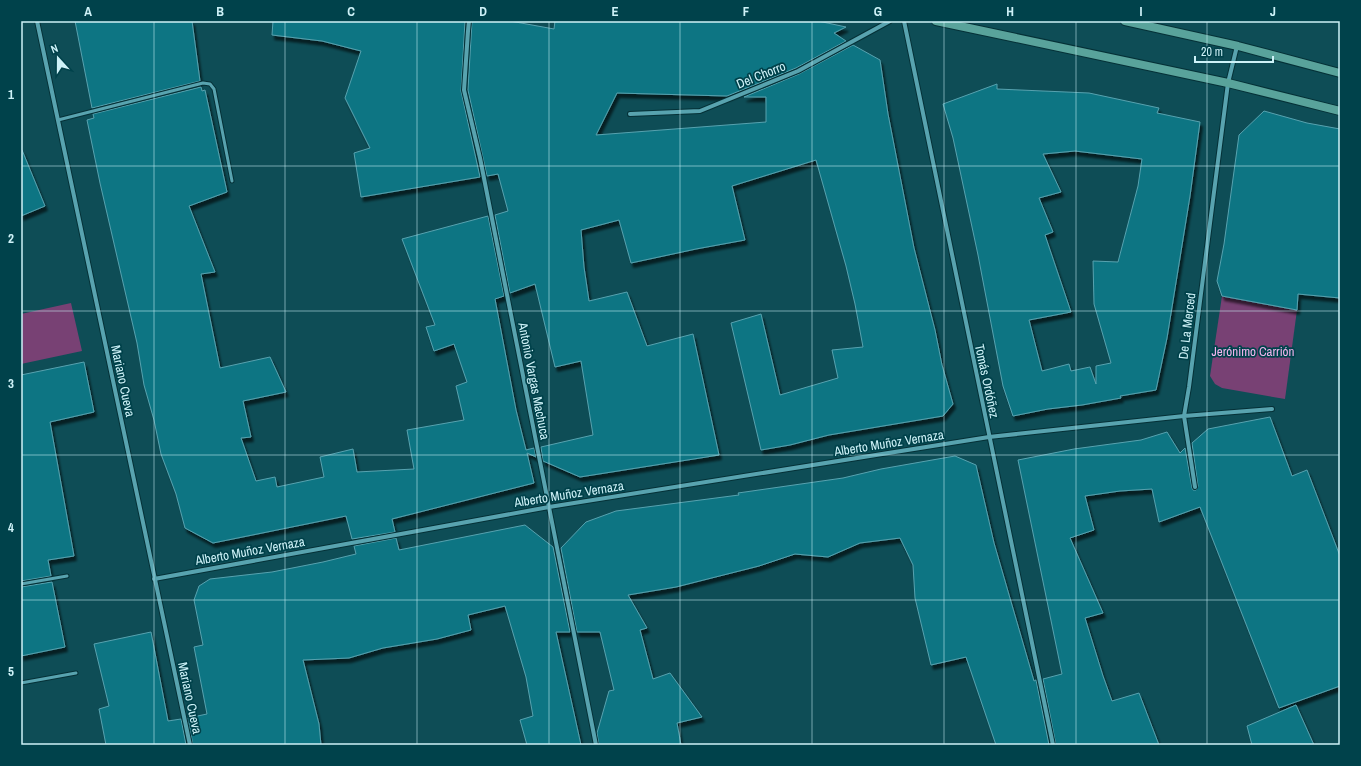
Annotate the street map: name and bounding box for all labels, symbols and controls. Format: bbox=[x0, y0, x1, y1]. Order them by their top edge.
text: A bbox=[84, 3, 92, 20]
text: B bbox=[216, 3, 224, 20]
text: C bbox=[347, 3, 355, 20]
text: D bbox=[479, 3, 487, 20]
text: E bbox=[611, 3, 619, 20]
text: F bbox=[743, 3, 750, 20]
text: G bbox=[874, 3, 882, 20]
text: H bbox=[1006, 3, 1014, 20]
text: I bbox=[1140, 3, 1143, 20]
text: J bbox=[1270, 3, 1276, 20]
north arrow bbox=[38, 38, 78, 78]
scale bar bbox=[1195, 38, 1273, 64]
text: N bbox=[49, 41, 60, 56]
text: 20 m bbox=[1201, 44, 1223, 60]
street label: Del Chorro bbox=[734, 57, 788, 93]
text: 1 bbox=[8, 86, 14, 103]
text: 2 bbox=[8, 230, 14, 247]
street label: De La Merced bbox=[1174, 292, 1200, 360]
street label: Antonio Vargas Machuca bbox=[514, 320, 554, 441]
street label: Tomás Ordóñez bbox=[971, 342, 1003, 420]
park label: Jerónimo Carrión bbox=[1212, 343, 1295, 360]
street label: Mariano Cueva bbox=[107, 344, 139, 418]
text: 3 bbox=[8, 375, 14, 392]
street label: Alberto Muñoz Vernaza bbox=[832, 426, 945, 460]
street label: Alberto Muñoz Vernaza bbox=[512, 477, 625, 511]
text: 4 bbox=[8, 519, 14, 536]
street label: Alberto Muñoz Vernaza bbox=[193, 533, 306, 569]
street label: Mariano Cueva bbox=[174, 661, 206, 735]
text: 5 bbox=[8, 663, 14, 680]

